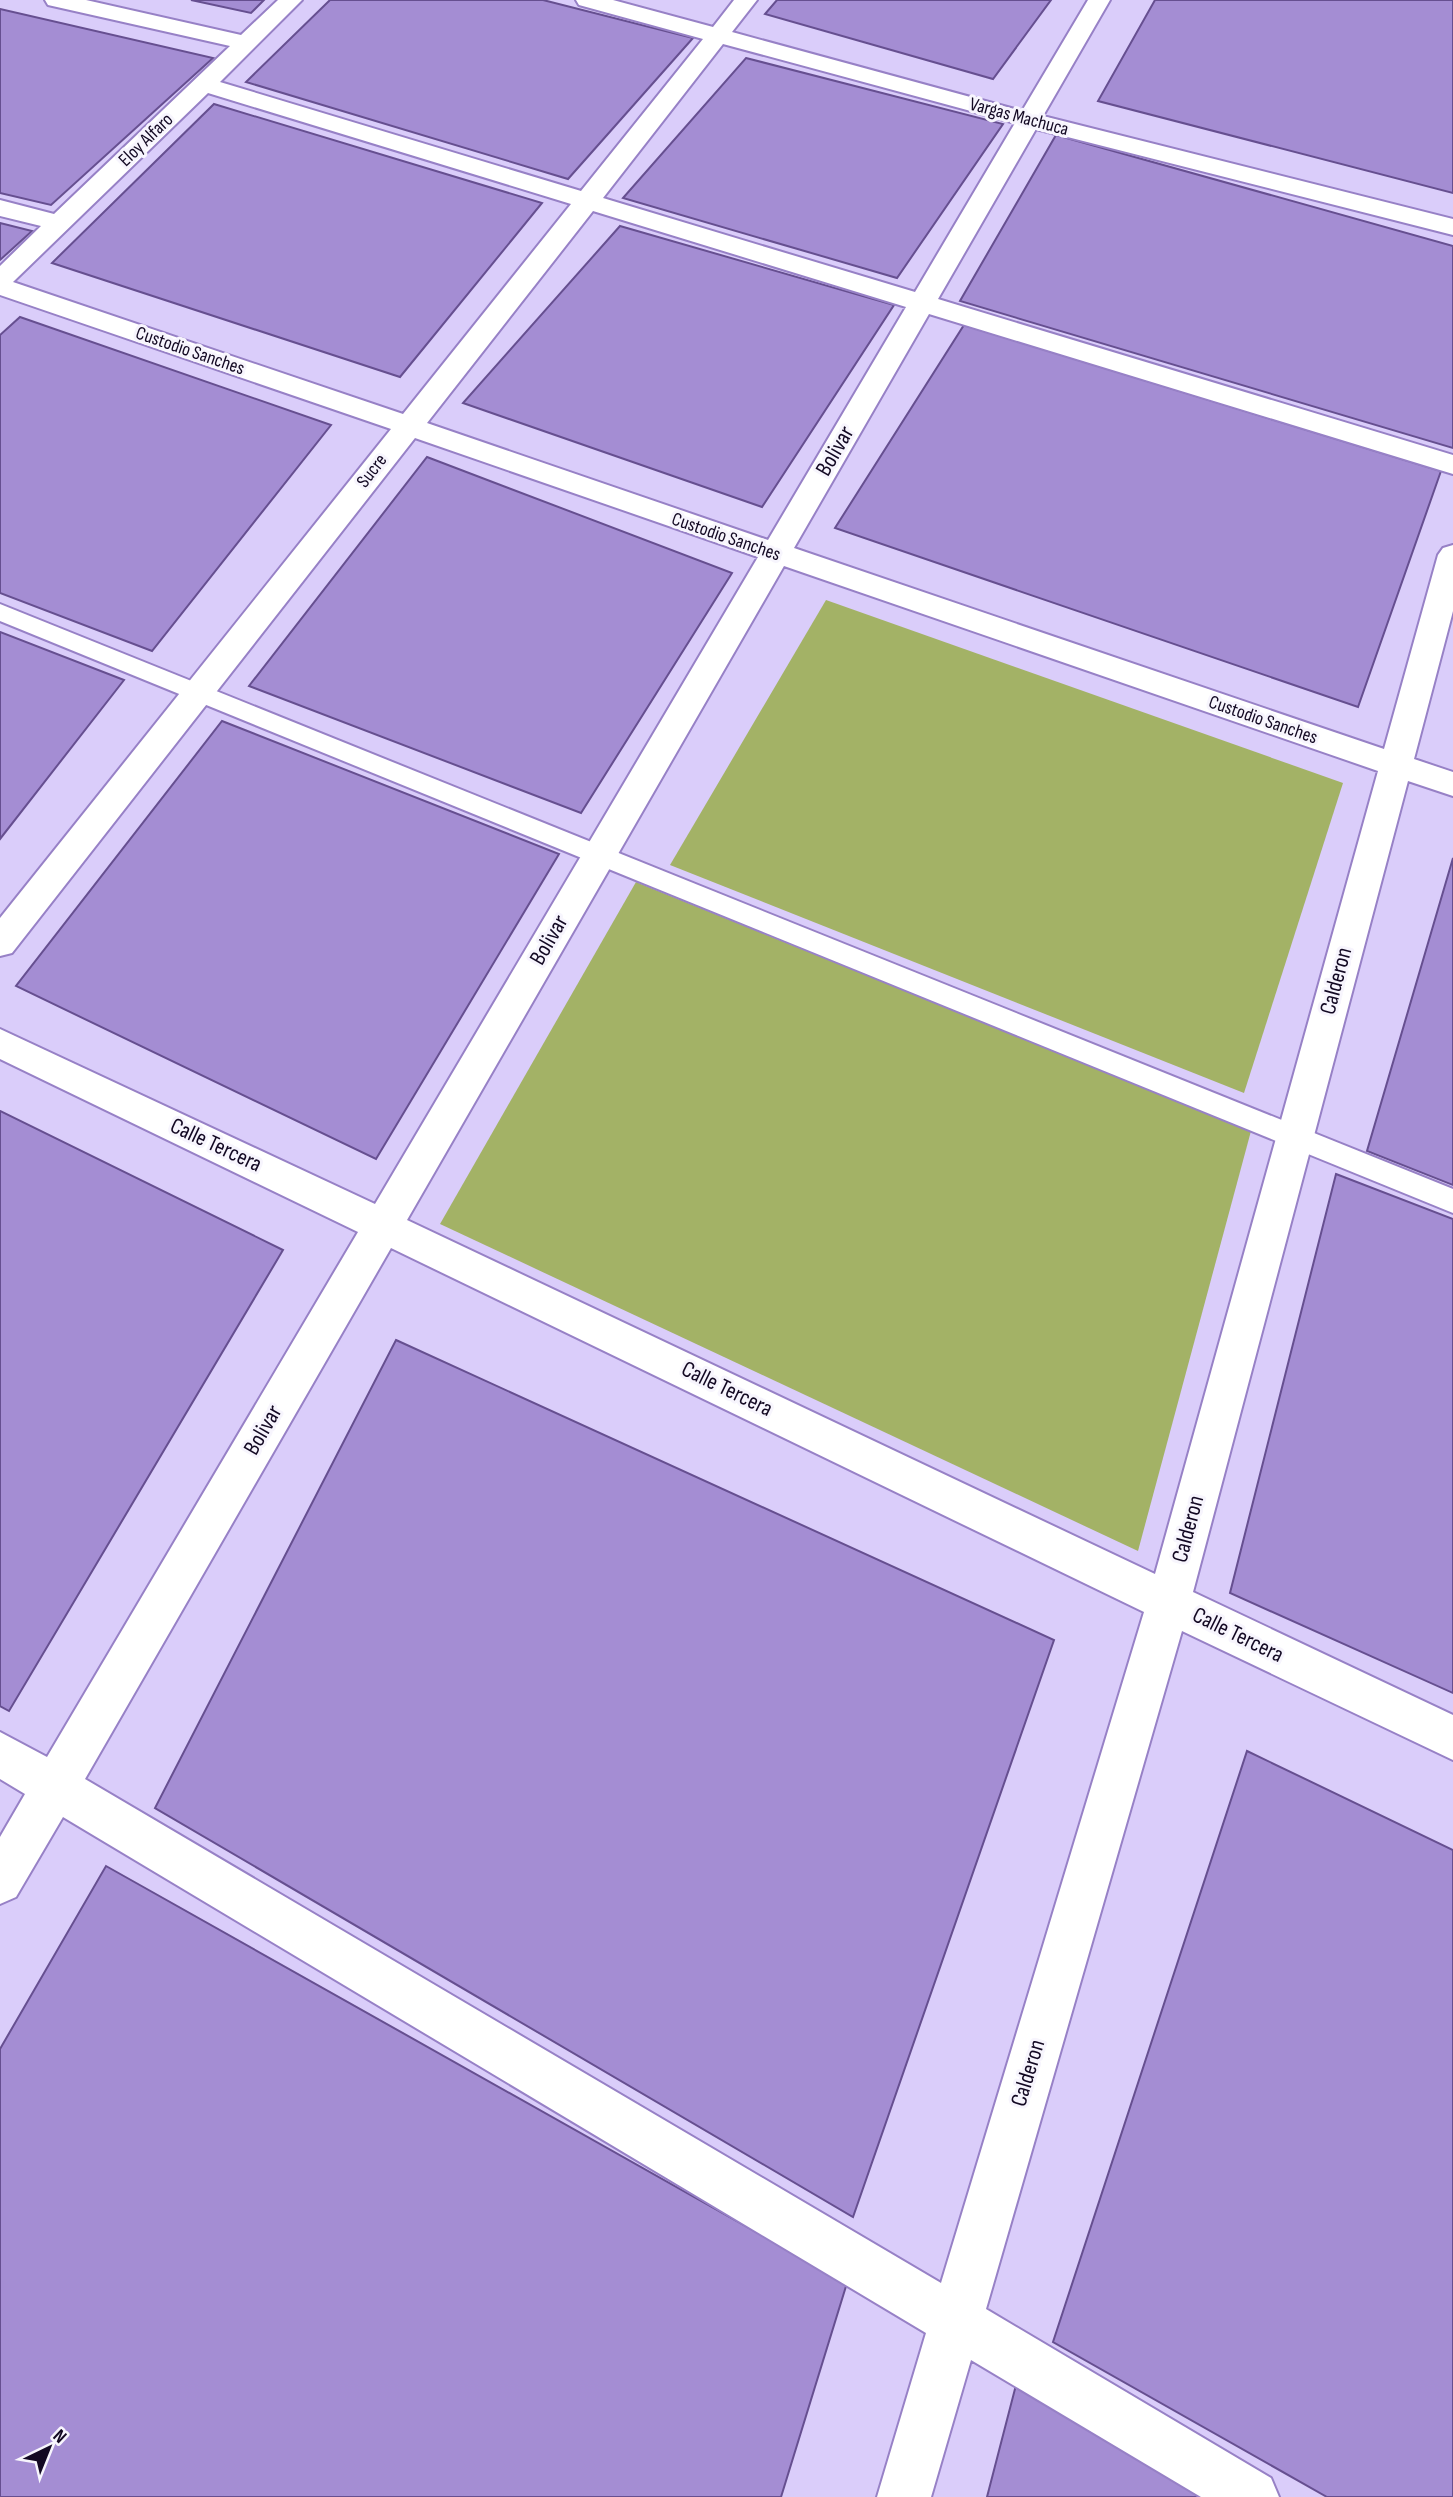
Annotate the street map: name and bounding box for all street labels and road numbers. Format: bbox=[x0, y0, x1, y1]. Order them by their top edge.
street label: Vargas Machuca bbox=[967, 93, 1071, 141]
street label: Eloy Alfaro bbox=[114, 108, 178, 172]
street label: Custodio Sanches bbox=[133, 322, 248, 380]
street label: Bolivar bbox=[810, 421, 861, 481]
street label: Sucre bbox=[352, 450, 392, 492]
street label: Custodio Sanches bbox=[669, 508, 784, 566]
street label: Custodio Sanches bbox=[1206, 691, 1321, 749]
street label: Bolivar bbox=[524, 910, 575, 970]
street label: Calderon bbox=[1314, 944, 1358, 1018]
street label: Calle Tercera bbox=[166, 1112, 266, 1178]
street label: Calle Tercera bbox=[677, 1355, 777, 1423]
street label: Bolivar bbox=[238, 1400, 289, 1460]
street label: Calderon bbox=[1166, 1492, 1210, 1566]
street label: Calle Tercera bbox=[1188, 1601, 1288, 1669]
street label: Calderon bbox=[1005, 2036, 1051, 2110]

